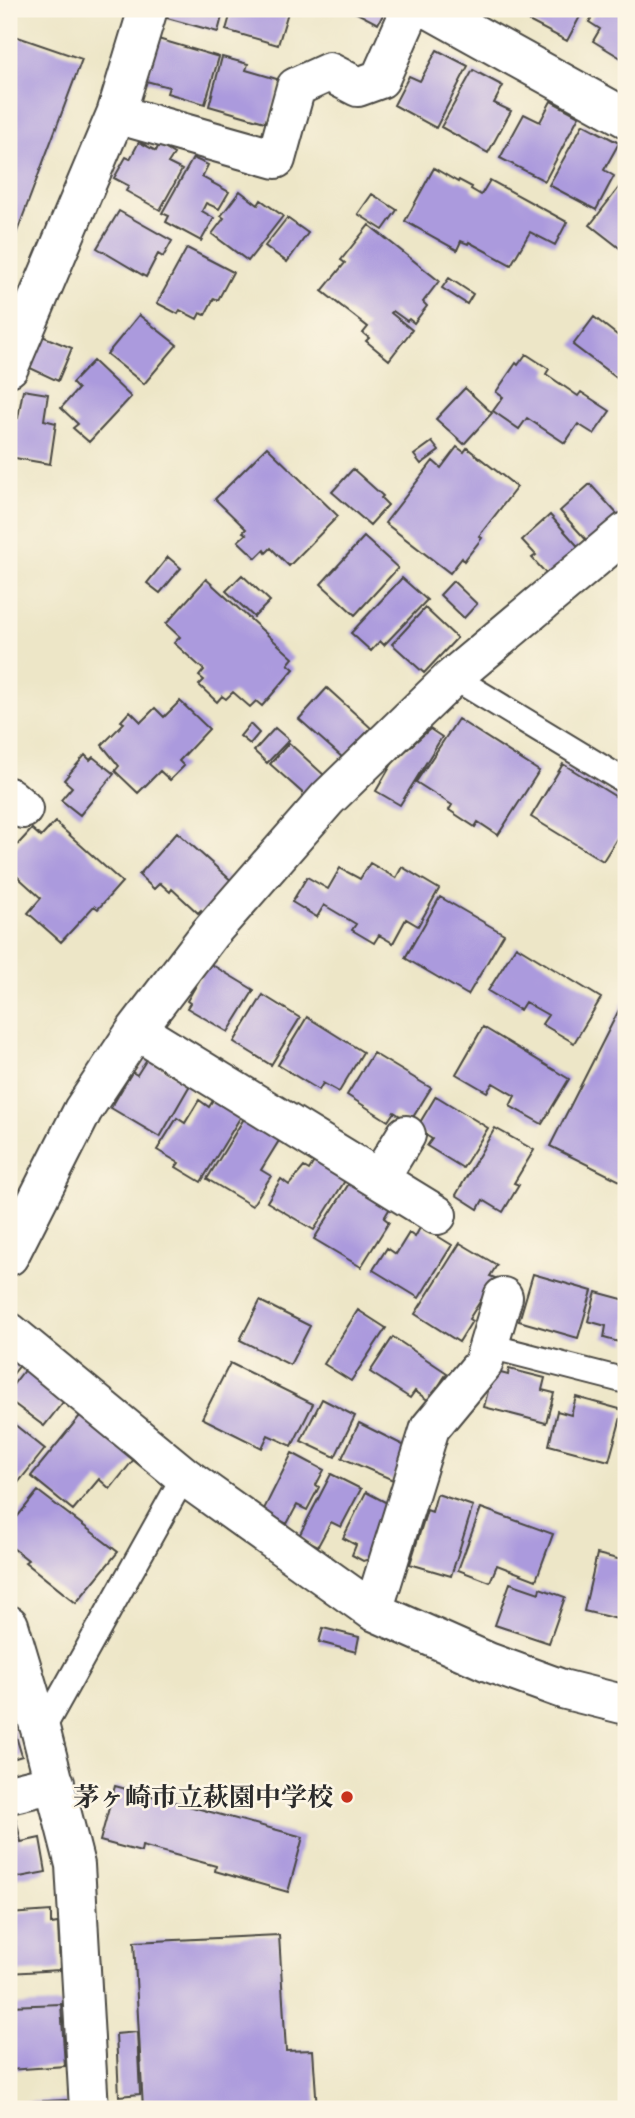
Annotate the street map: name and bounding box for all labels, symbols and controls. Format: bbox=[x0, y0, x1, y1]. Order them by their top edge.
place label: 茅ヶ崎市立萩園中学校 bbox=[73, 1782, 333, 1815]
marker: 茅ヶ崎市立萩園中学校 bbox=[339, 1789, 355, 1805]

